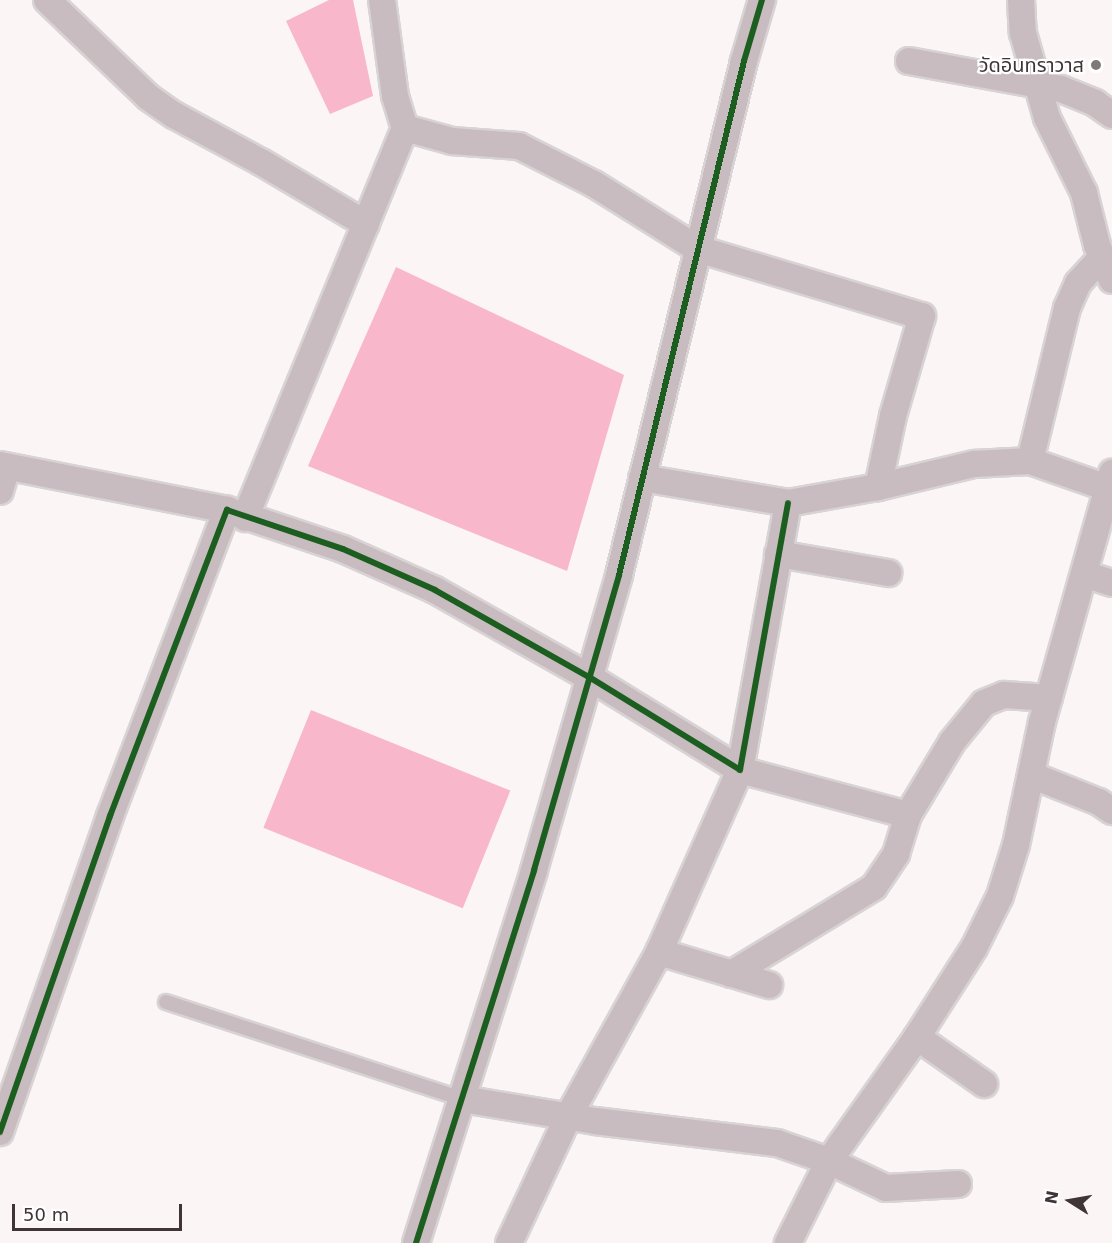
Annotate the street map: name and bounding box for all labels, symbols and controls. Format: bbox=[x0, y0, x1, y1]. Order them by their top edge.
place label: วัดอินทราวาส bbox=[979, 53, 1084, 77]
marker: วัดอินทราวาส bbox=[1089, 58, 1103, 72]
north arrow bbox=[1040, 1171, 1100, 1231]
text: N bbox=[1041, 1189, 1062, 1206]
scale bar bbox=[15, 1192, 184, 1230]
text: 50 m bbox=[23, 1204, 69, 1225]

